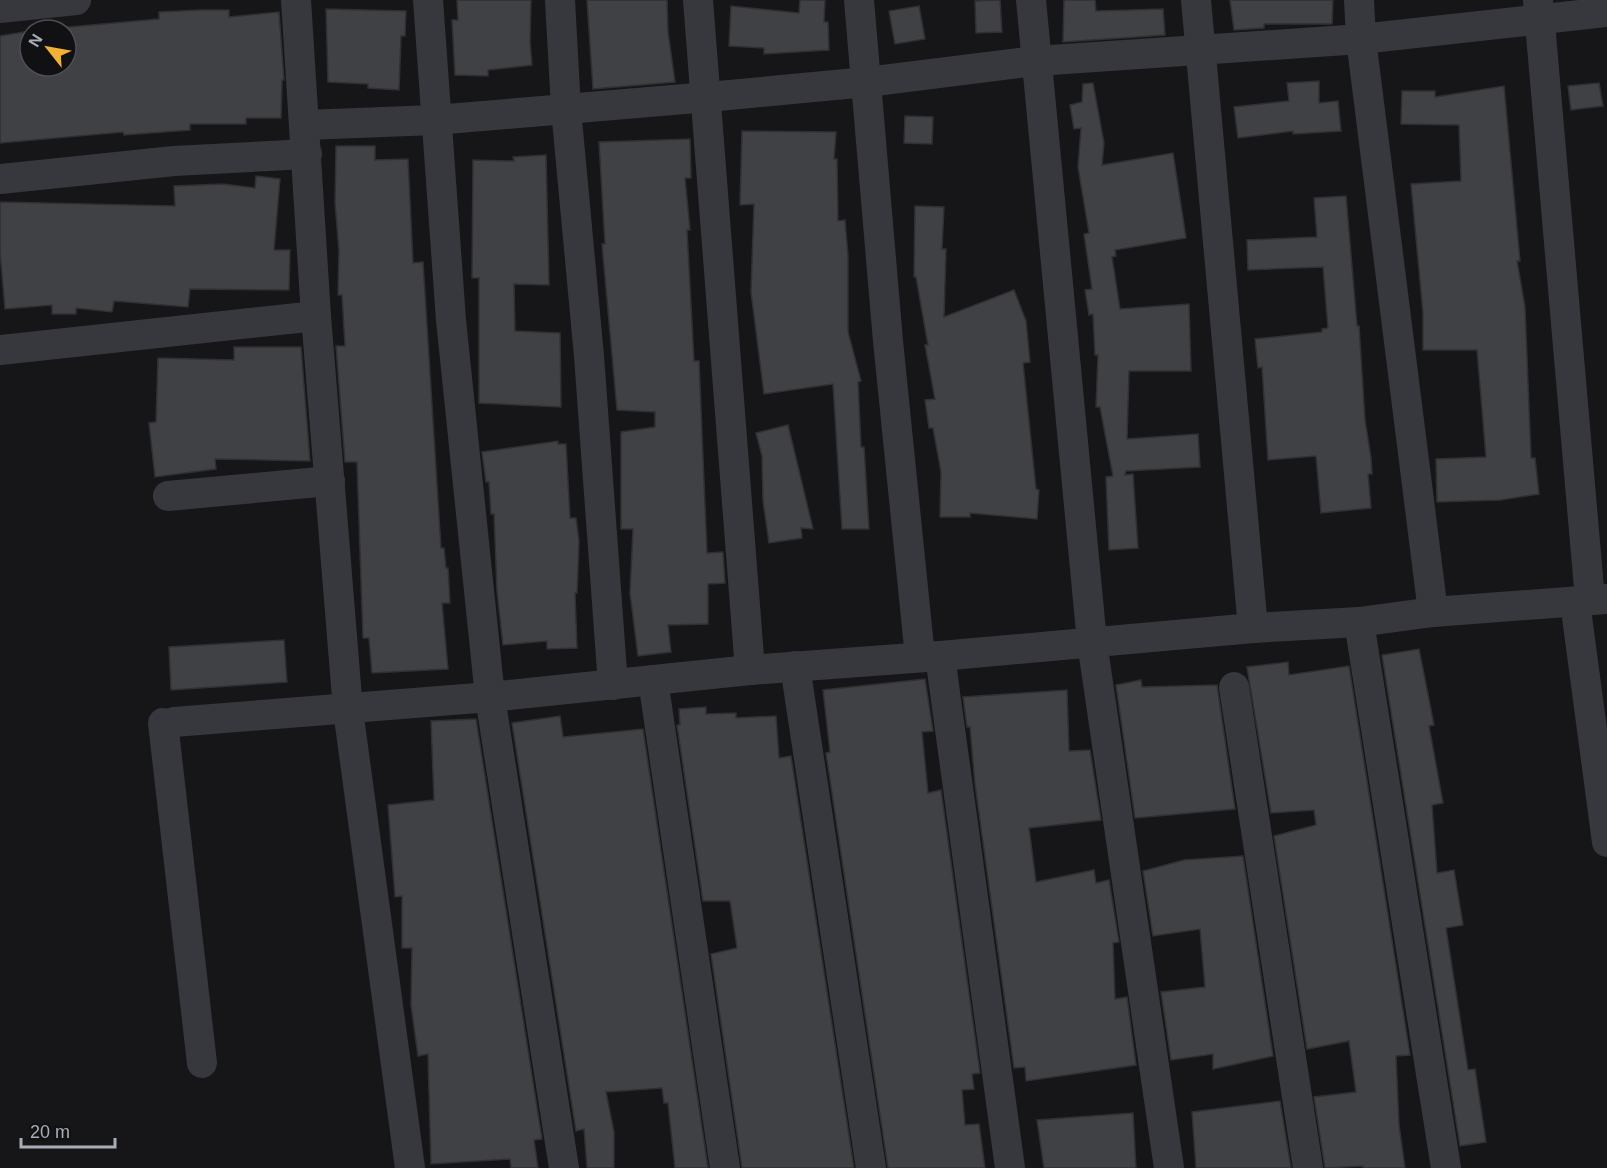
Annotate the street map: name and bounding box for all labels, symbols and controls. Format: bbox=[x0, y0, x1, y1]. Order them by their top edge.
north arrow bbox=[18, 18, 78, 78]
text: N bbox=[25, 31, 46, 50]
scale bar bbox=[21, 1111, 116, 1149]
text: 20 m bbox=[30, 1122, 70, 1142]

